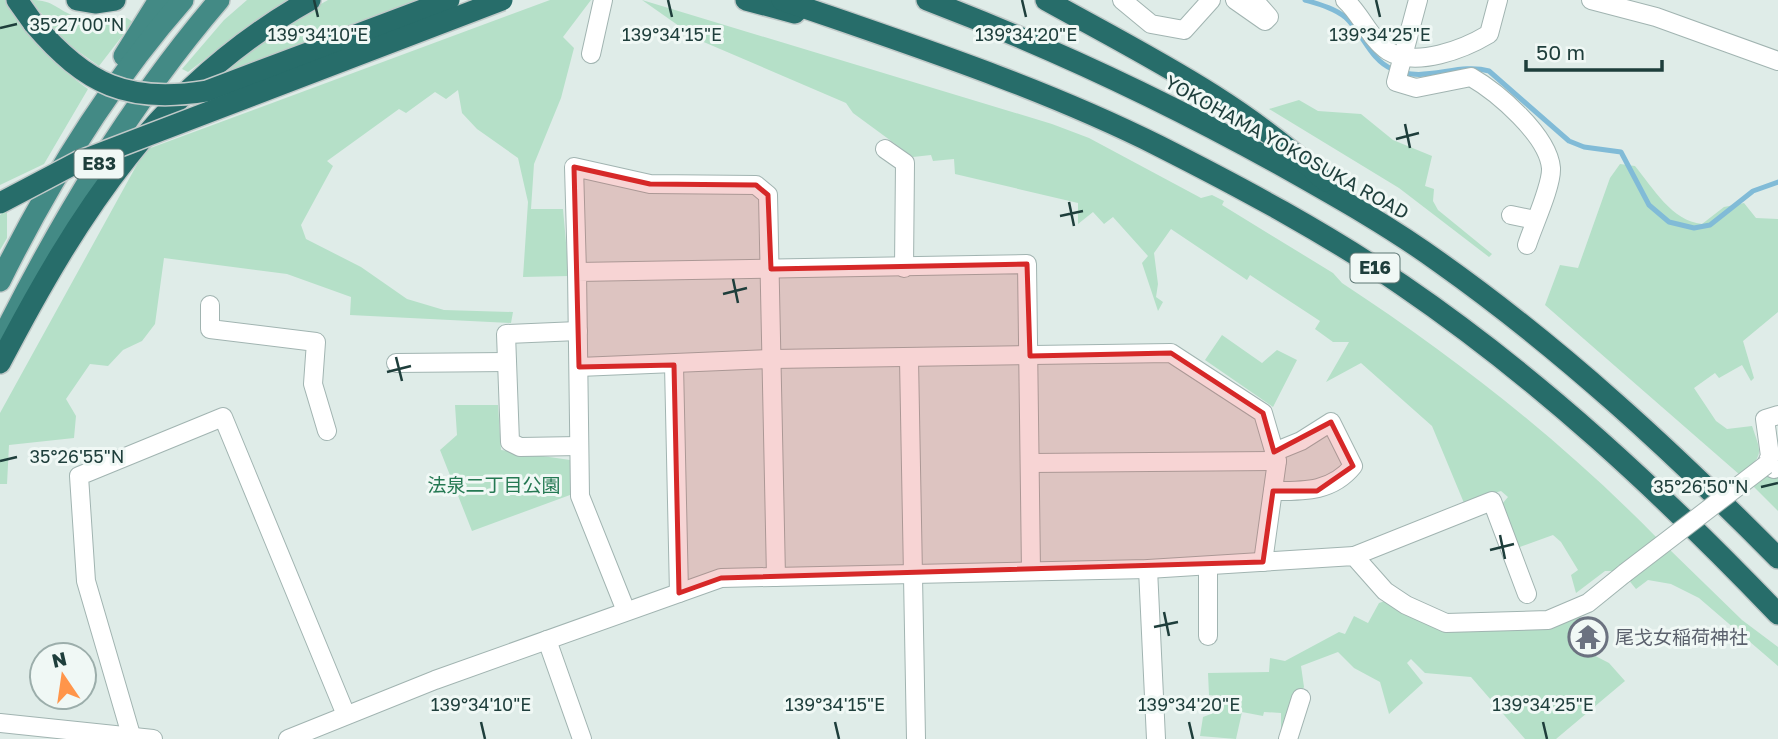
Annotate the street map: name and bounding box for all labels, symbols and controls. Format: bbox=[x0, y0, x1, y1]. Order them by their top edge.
text: 35°27'00"N bbox=[30, 13, 124, 35]
text: 139°34'10"E bbox=[268, 23, 368, 45]
text: 139°34'15"E bbox=[622, 23, 722, 45]
text: 139°34'20"E bbox=[975, 23, 1077, 45]
text: 139°34'25"E bbox=[1329, 23, 1431, 45]
scale bar bbox=[1526, 28, 1662, 72]
text: 50 m bbox=[1536, 39, 1585, 65]
street label: YOKOHAMA YOKOSUKA ROAD bbox=[1161, 70, 1413, 223]
road number: E83 bbox=[74, 149, 124, 178]
road number: E16 bbox=[1350, 254, 1400, 282]
text: 35°26'55"N bbox=[30, 445, 124, 467]
park label: 法泉二丁目公園 bbox=[427, 473, 561, 496]
text: 35°26'50"N bbox=[1653, 475, 1749, 497]
temple icon: 尾戈女稲荷神社 bbox=[1567, 616, 1609, 658]
place label: 尾戈女稲荷神社 bbox=[1615, 625, 1748, 648]
north arrow bbox=[28, 641, 98, 711]
text: N bbox=[49, 646, 69, 672]
text: 139°34'10"E bbox=[431, 693, 531, 715]
text: 139°34'15"E bbox=[785, 693, 885, 715]
text: 139°34'20"E bbox=[1138, 693, 1240, 715]
text: 139°34'25"E bbox=[1492, 693, 1594, 715]

